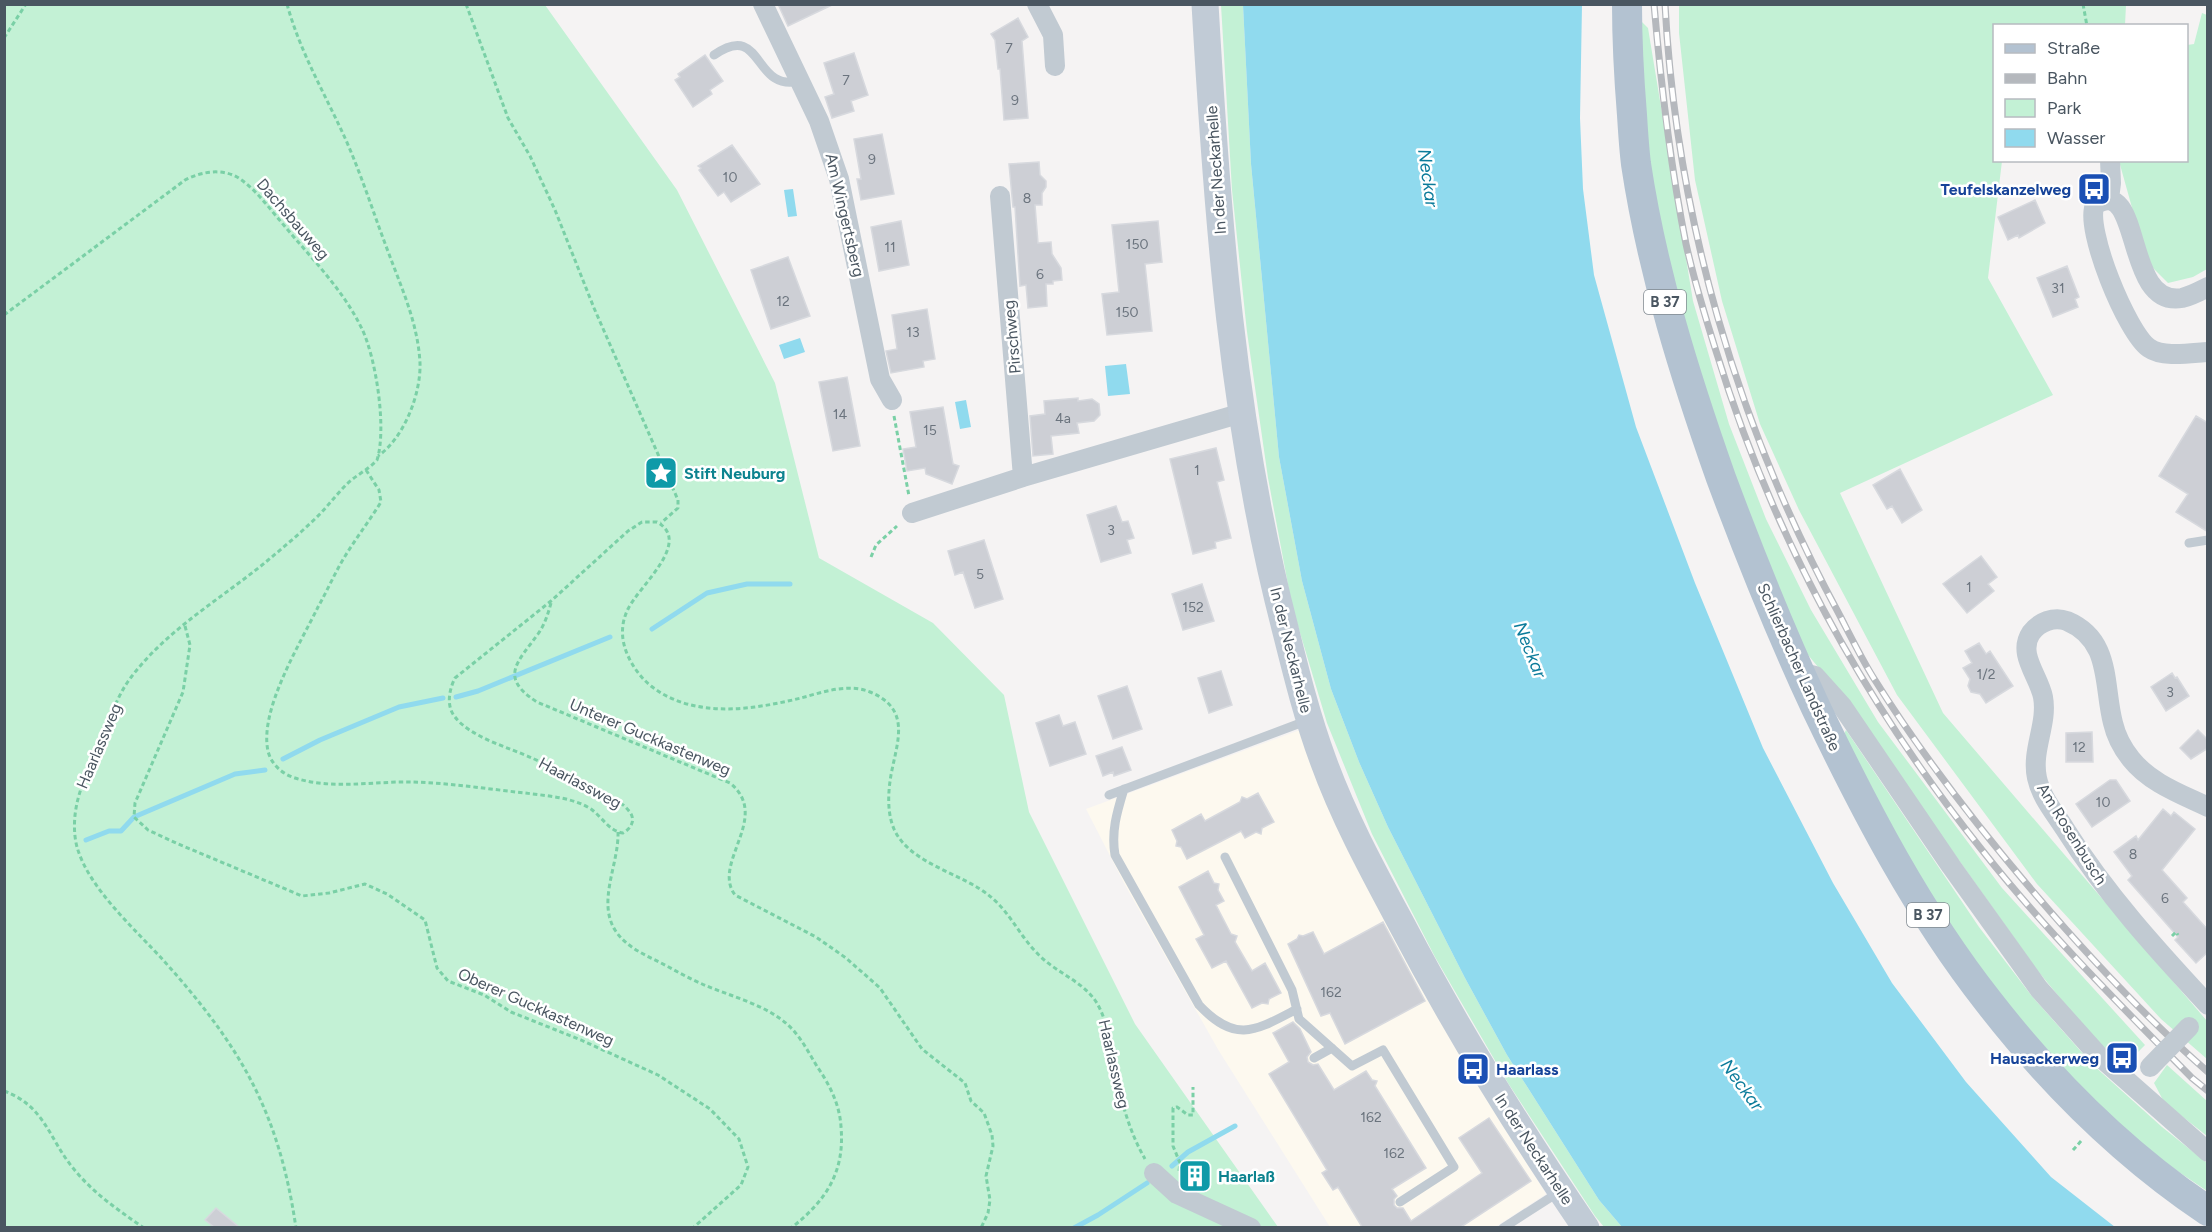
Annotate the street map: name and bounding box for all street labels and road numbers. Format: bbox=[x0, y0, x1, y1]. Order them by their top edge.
street label: In der Neckarhelle bbox=[1202, 105, 1230, 235]
street label: Am Wingertsberg bbox=[822, 151, 868, 279]
street label: Dachsbauweg bbox=[253, 175, 333, 263]
road number: B 37 bbox=[1644, 290, 1686, 314]
street label: Pirschweg bbox=[999, 299, 1025, 375]
street label: Schlierbacher Landstraße bbox=[1753, 580, 1845, 754]
street label: In der Neckarhelle bbox=[1266, 585, 1316, 715]
street label: Unterer Guckkastenweg bbox=[567, 694, 733, 780]
street label: Haarlassweg bbox=[73, 700, 125, 792]
street label: Haarlassweg bbox=[535, 753, 625, 813]
street label: Am Rosenbusch bbox=[2033, 780, 2111, 888]
road number: B 37 bbox=[1907, 903, 1949, 927]
street label: Oberer Guckkastenweg bbox=[455, 964, 617, 1050]
street label: Haarlassweg bbox=[1095, 1018, 1133, 1110]
street label: In der Neckarhelle bbox=[1491, 1090, 1577, 1209]

